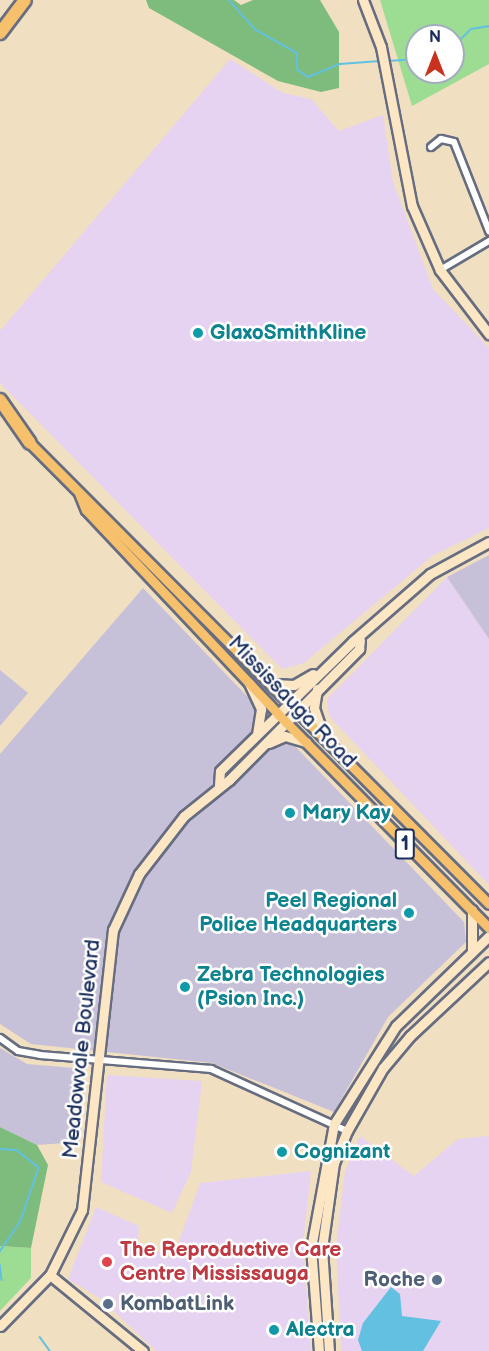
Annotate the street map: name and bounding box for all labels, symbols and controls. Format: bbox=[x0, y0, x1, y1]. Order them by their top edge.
north arrow bbox=[405, 24, 465, 84]
text: N bbox=[429, 28, 441, 47]
place label: GlaxoSmithKline bbox=[210, 320, 366, 346]
marker: GlaxoSmithKline bbox=[191, 326, 205, 340]
street label: Mississauga Road bbox=[223, 631, 361, 773]
place label: Mary Kay bbox=[302, 800, 391, 826]
marker: Mary Kay bbox=[283, 806, 297, 820]
road number: 1 bbox=[394, 827, 416, 861]
place label: Peel Regional Police Headquarters bbox=[199, 888, 397, 938]
marker: Peel Regional Police Headquarters bbox=[402, 906, 416, 920]
street label: Meadowvale Boulevard bbox=[58, 938, 106, 1160]
place label: Zebra Technologies (Psion Inc.) bbox=[197, 962, 385, 1012]
marker: Zebra Technologies (Psion Inc.) bbox=[178, 980, 192, 994]
place label: Cognizant bbox=[294, 1139, 390, 1165]
marker: Cognizant bbox=[275, 1145, 289, 1159]
place label: The Reproductive Care Centre Mississauga bbox=[120, 1237, 341, 1287]
marker: The Reproductive Care Centre Mississauga bbox=[98, 1253, 116, 1271]
place label: Roche bbox=[364, 1267, 425, 1293]
marker: Roche bbox=[430, 1273, 444, 1287]
place label: KombatLink bbox=[120, 1291, 234, 1317]
marker: KombatLink bbox=[101, 1297, 115, 1311]
place label: Alectra bbox=[286, 1317, 355, 1343]
marker: Alectra bbox=[267, 1323, 281, 1337]

